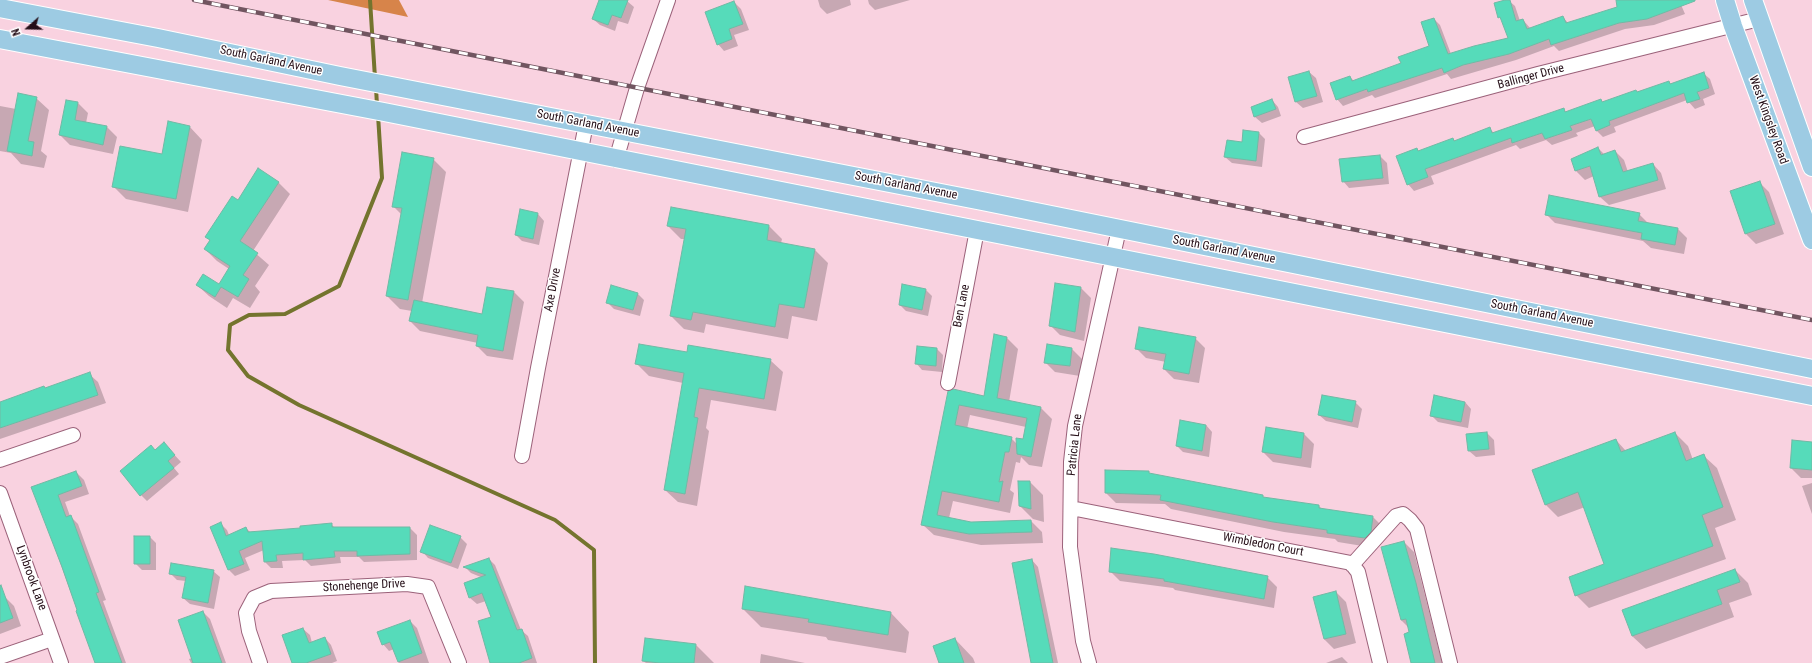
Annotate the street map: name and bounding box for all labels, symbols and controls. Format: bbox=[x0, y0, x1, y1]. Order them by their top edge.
north arrow bbox=[8, 8, 48, 48]
text: N bbox=[9, 27, 24, 38]
street label: South Garland Avenue bbox=[219, 43, 323, 79]
street label: Ballinger Drive bbox=[1496, 61, 1566, 93]
street label: West Kingsley Road bbox=[1745, 74, 1791, 166]
street label: South Garland Avenue bbox=[535, 107, 641, 141]
street label: South Garland Avenue bbox=[853, 169, 959, 203]
street label: South Garland Avenue bbox=[1171, 233, 1277, 267]
street label: Axe Drive bbox=[542, 267, 564, 313]
street label: Ben Lane bbox=[951, 283, 973, 329]
street label: South Garland Avenue bbox=[1489, 297, 1595, 331]
street label: Patricia Lane bbox=[1065, 413, 1085, 477]
street label: Wimbledon Court bbox=[1221, 530, 1305, 560]
street label: Lynbrook Lane bbox=[13, 543, 49, 613]
street label: Stonehenge Drive bbox=[322, 577, 406, 595]

